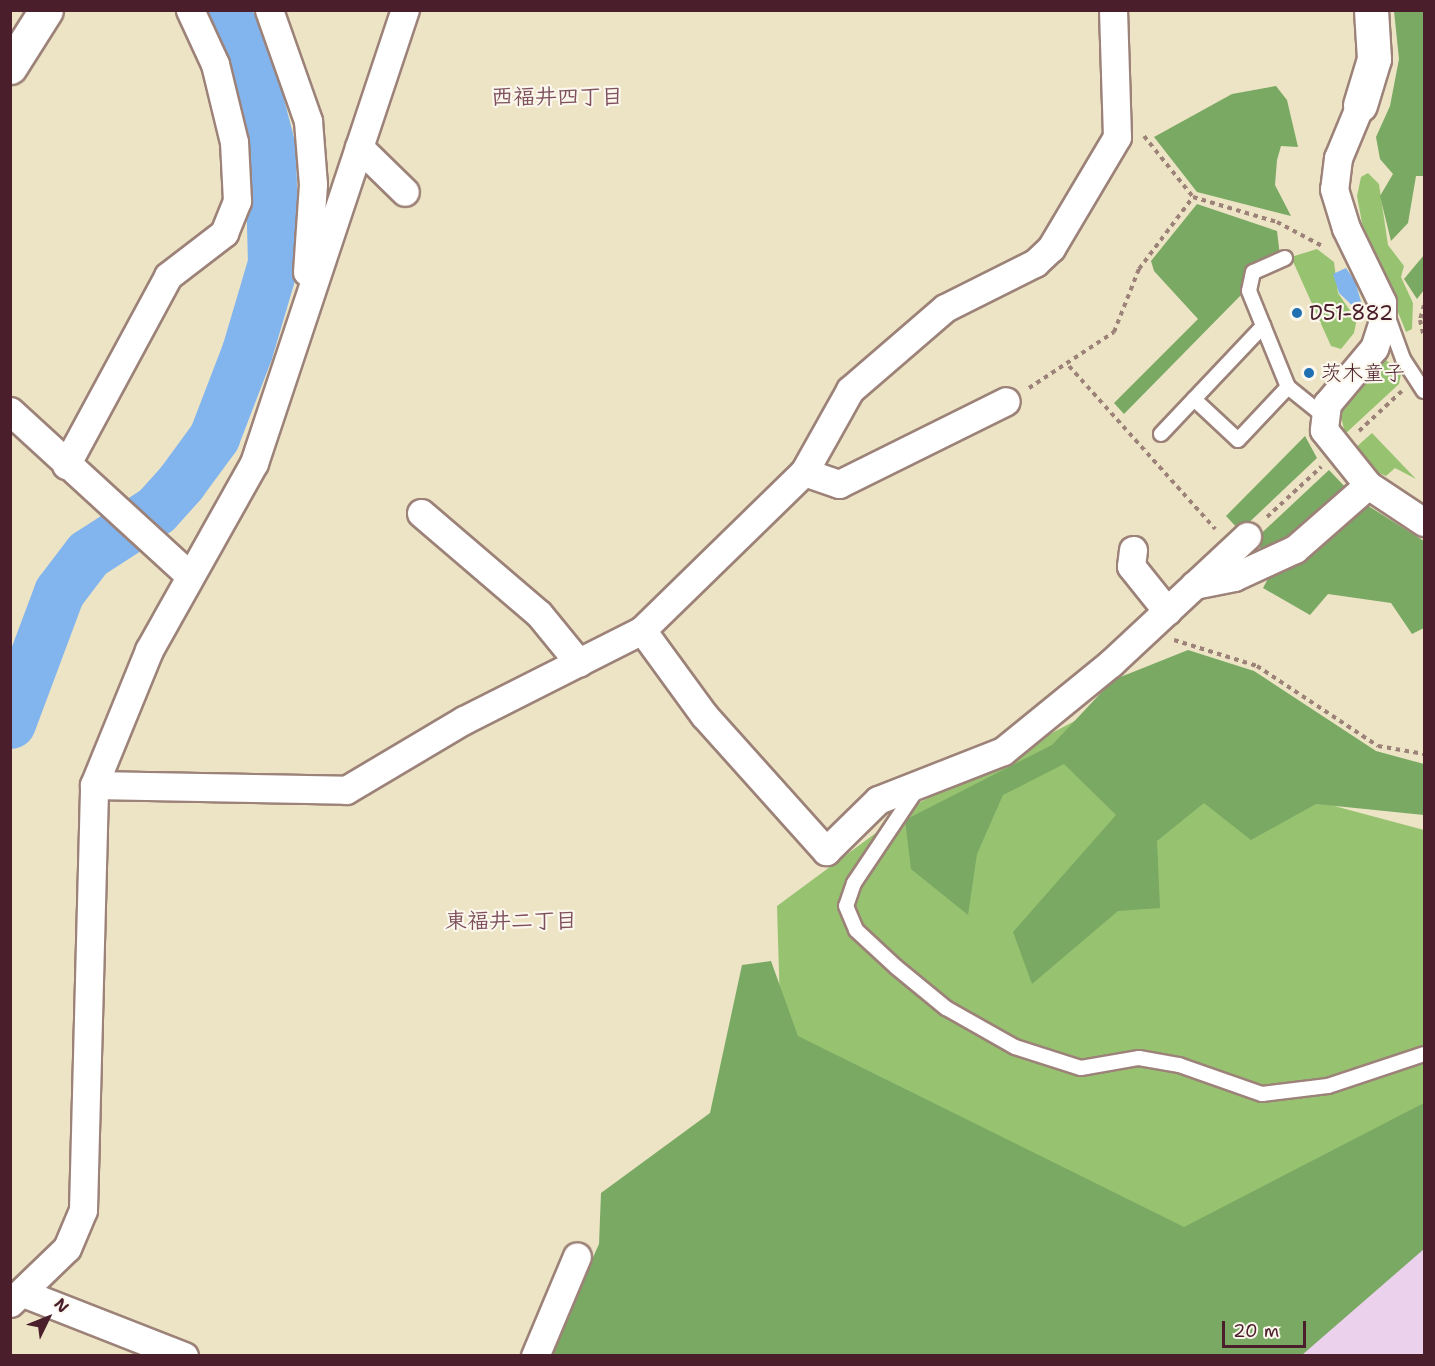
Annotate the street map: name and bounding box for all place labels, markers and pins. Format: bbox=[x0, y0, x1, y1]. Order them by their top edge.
place label: D51-882 bbox=[1309, 300, 1393, 326]
marker: D51-882 bbox=[1290, 306, 1304, 320]
place label: 茨木童子 bbox=[1321, 360, 1405, 386]
marker: 茨木童子 bbox=[1302, 366, 1316, 380]

